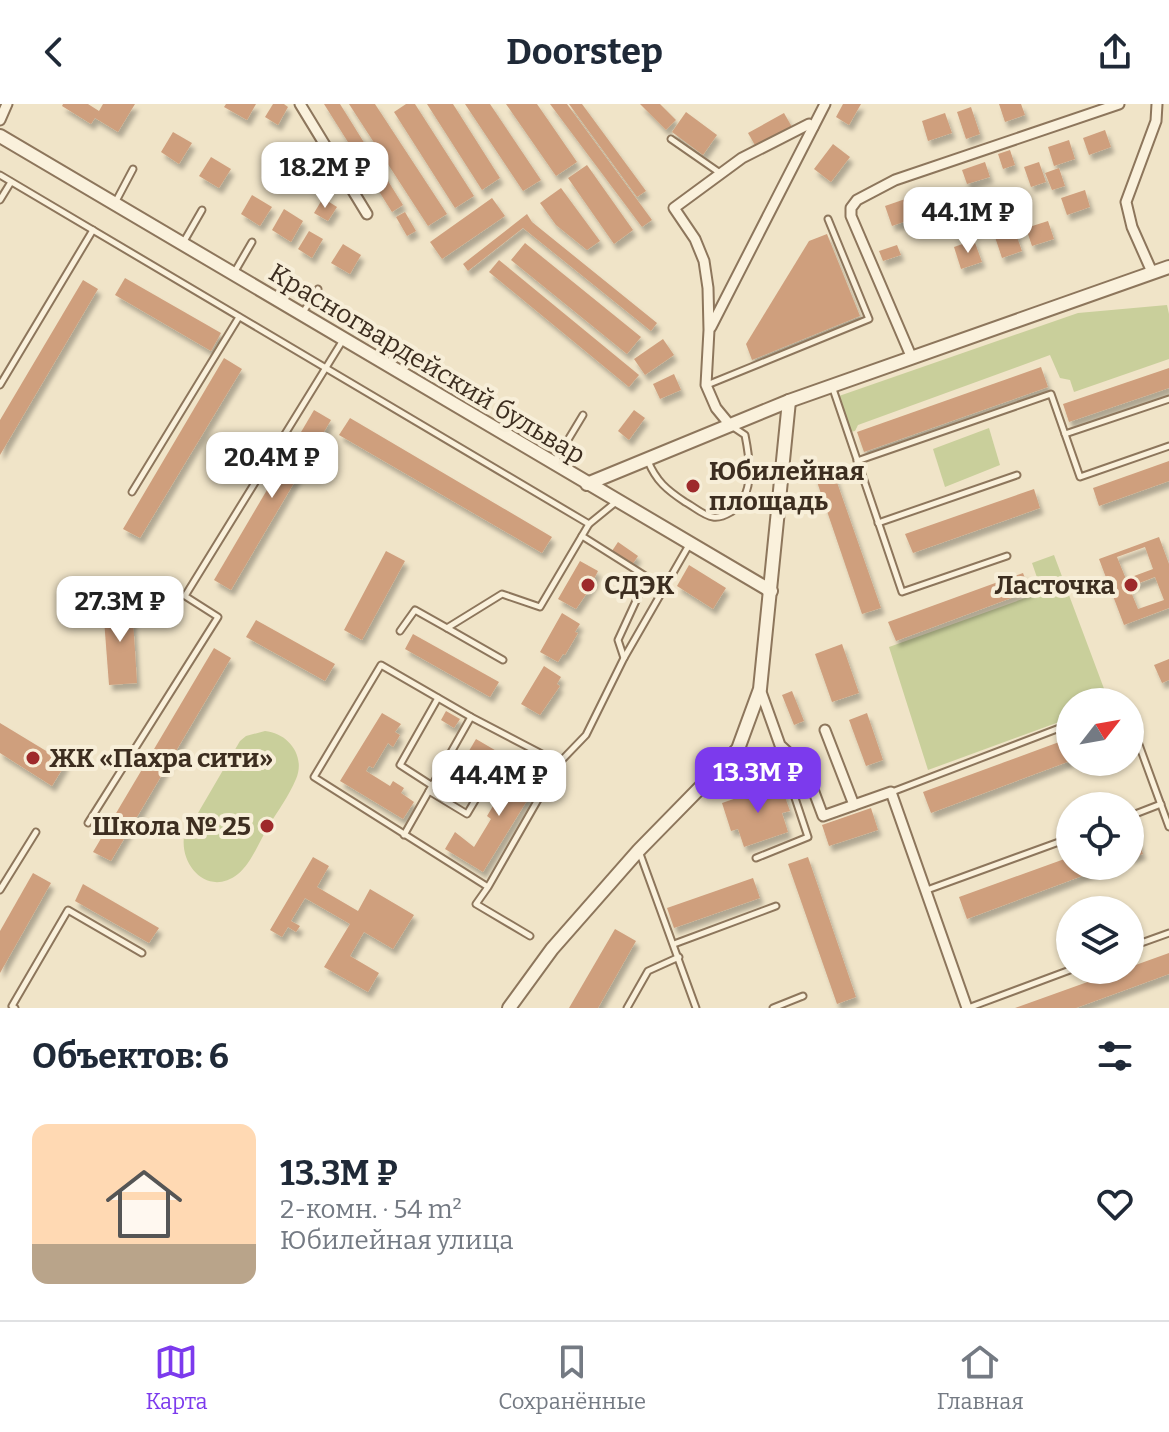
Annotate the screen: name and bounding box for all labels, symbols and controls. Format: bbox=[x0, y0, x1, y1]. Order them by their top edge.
icon: back bbox=[32, 30, 76, 74]
text: Doorstep bbox=[506, 30, 663, 74]
icon: share bbox=[1093, 30, 1137, 74]
pin: 18.2M ₽ bbox=[251, 142, 399, 210]
text: 18.2M ₽ bbox=[279, 152, 371, 183]
pin: 44.1M ₽ bbox=[894, 187, 1042, 255]
text: 44.1M ₽ bbox=[921, 197, 1015, 228]
street label: Красногвардейский бульвар bbox=[263, 257, 591, 471]
pin: 20.4M ₽ bbox=[198, 432, 346, 500]
text: 20.4M ₽ bbox=[224, 442, 320, 473]
place label: Юбилейная площадь bbox=[709, 456, 864, 517]
marker: Юбилейная площадь bbox=[684, 477, 702, 495]
place label: СДЭК bbox=[604, 570, 675, 601]
place label: Ласточка bbox=[994, 570, 1115, 601]
pin: 27.3M ₽ bbox=[46, 576, 194, 644]
marker: СДЭК bbox=[579, 576, 597, 594]
marker: Ласточка bbox=[1122, 576, 1140, 594]
text: 27.3M ₽ bbox=[75, 586, 165, 617]
north arrow bbox=[1056, 688, 1144, 776]
map controls bbox=[1056, 688, 1144, 984]
place label: ЖК «Пахра сити» bbox=[49, 743, 273, 774]
pin: 13.3M ₽ bbox=[684, 747, 832, 815]
marker: ЖК «Пахра сити» bbox=[24, 749, 42, 767]
pin: 44.4M ₽ bbox=[425, 750, 573, 818]
text: 13.3M ₽ bbox=[713, 757, 803, 788]
text: 44.4M ₽ bbox=[450, 760, 548, 791]
button: locate bbox=[1056, 792, 1144, 880]
place label: Школа № 25 bbox=[92, 811, 251, 842]
marker: Школа № 25 bbox=[258, 817, 276, 835]
button: layers bbox=[1056, 896, 1144, 984]
icon: filters bbox=[1093, 1034, 1137, 1078]
text: Объектов: 6 bbox=[32, 1036, 229, 1077]
text: 13.3M ₽ bbox=[280, 1153, 398, 1194]
icon: home bbox=[96, 1156, 192, 1252]
icon: heart bbox=[1093, 1182, 1137, 1226]
text: 2-комн. · 54 m² bbox=[280, 1194, 462, 1225]
text: Юбилейная улица bbox=[280, 1225, 514, 1256]
tab: Карта bbox=[145, 1340, 207, 1415]
tab: Сохранённые bbox=[498, 1340, 646, 1415]
tab: Главная bbox=[937, 1340, 1024, 1415]

